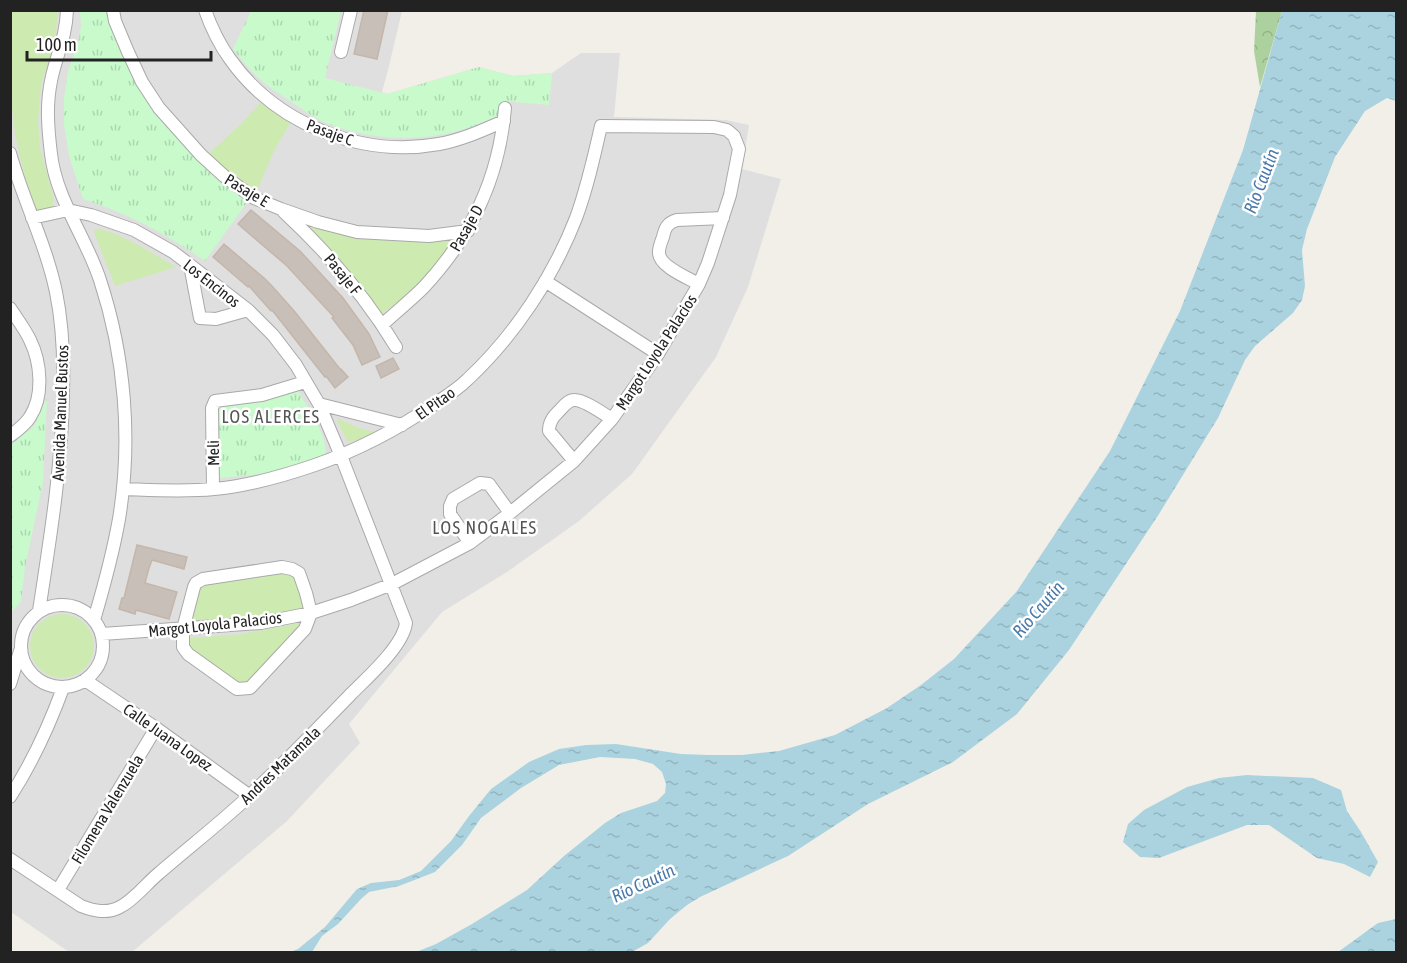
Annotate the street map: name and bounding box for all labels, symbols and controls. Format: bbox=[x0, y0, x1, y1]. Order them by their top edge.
scale bar bbox=[27, 24, 212, 62]
text: 100 m bbox=[36, 34, 77, 55]
street label: Pasaje C bbox=[304, 115, 356, 150]
water label: Río Cautín bbox=[1239, 146, 1283, 216]
street label: Pasaje E bbox=[221, 170, 272, 211]
street label: Pasaje D bbox=[446, 202, 487, 255]
street label: Pasaje F bbox=[320, 250, 365, 299]
street label: Los Encinos bbox=[180, 255, 244, 311]
street label: Margot Loyola Palacios bbox=[612, 291, 701, 414]
street label: Avenida Manuel Bustos bbox=[49, 344, 71, 481]
street label: El Pitao bbox=[412, 383, 458, 423]
district label: LOS ALERCES bbox=[221, 406, 321, 427]
street label: Meli bbox=[204, 440, 222, 466]
district label: LOS NOGALES bbox=[432, 517, 538, 538]
water label: Río Cautín bbox=[1008, 577, 1068, 641]
street label: Margot Loyola Palacios bbox=[147, 608, 283, 641]
street label: Calle Juana Lopez bbox=[119, 700, 216, 775]
street label: Andres Matamala bbox=[236, 722, 324, 808]
street label: Filomena Valenzuela bbox=[67, 751, 147, 867]
water label: Río Cautín bbox=[608, 859, 678, 907]

